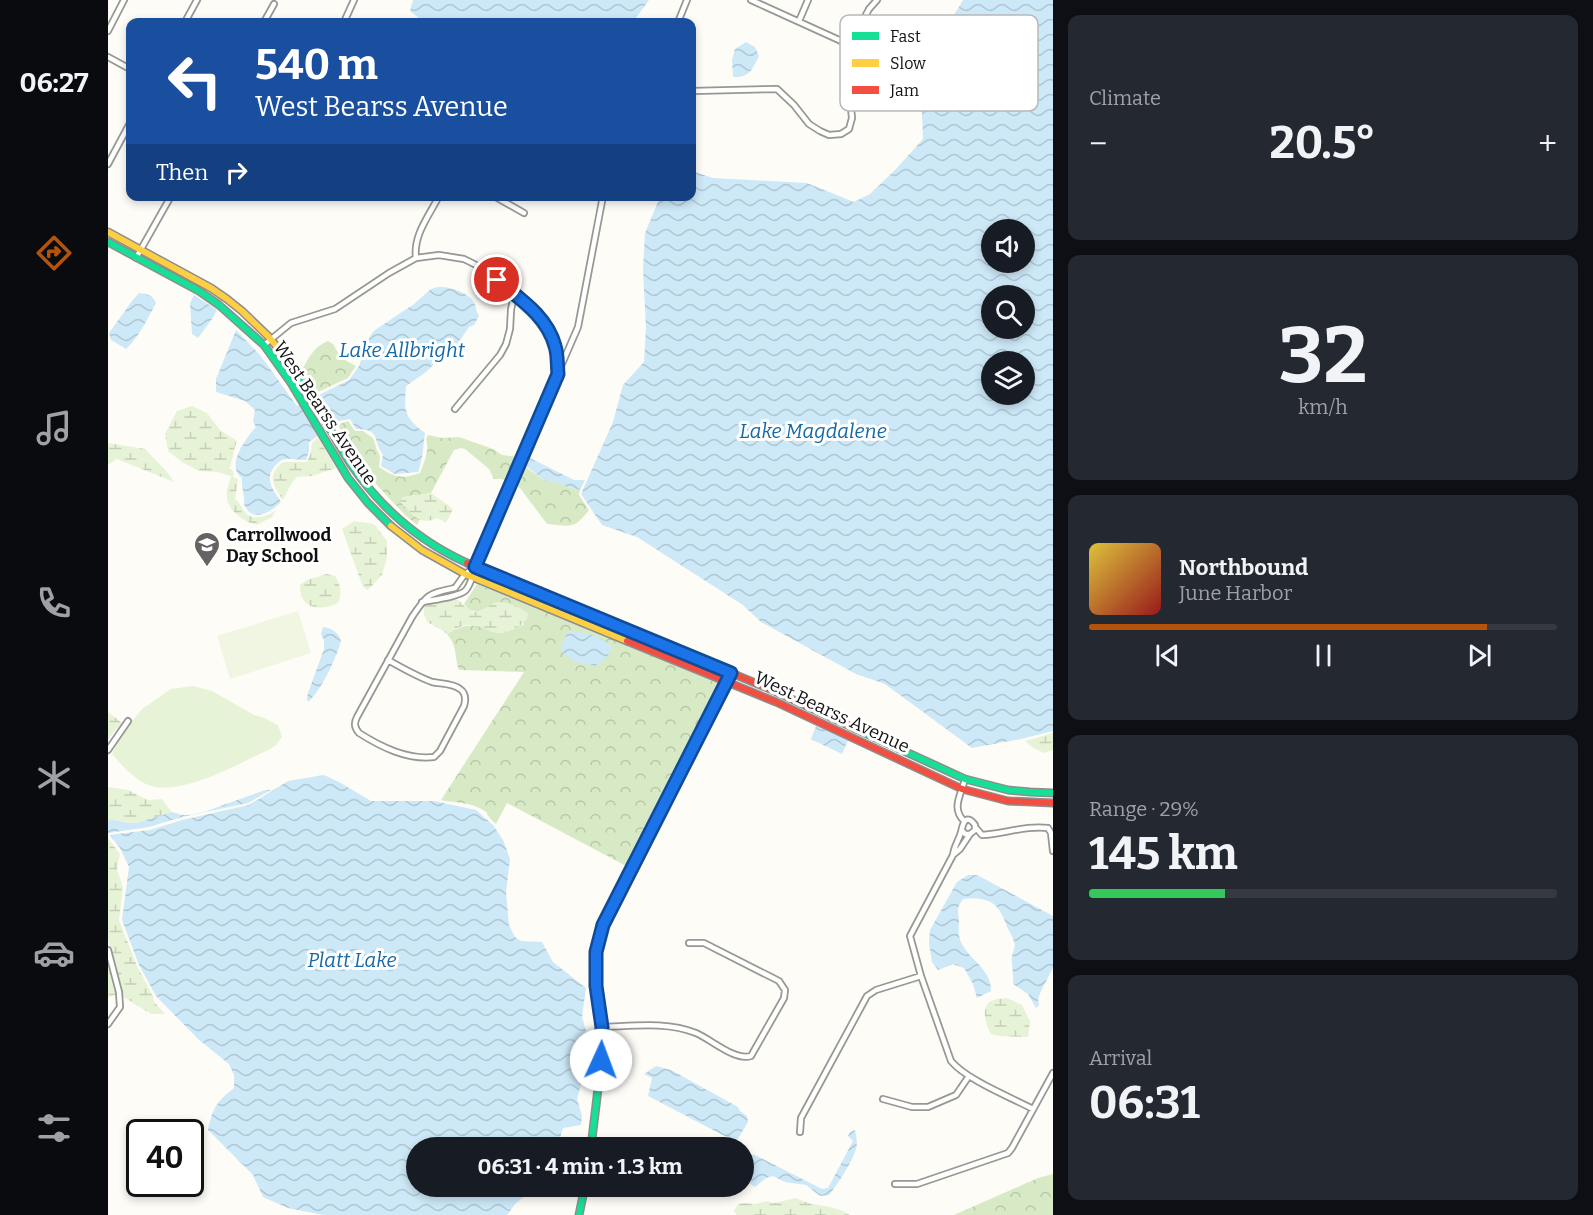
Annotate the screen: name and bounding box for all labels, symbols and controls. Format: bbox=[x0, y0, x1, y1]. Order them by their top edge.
legend bbox=[840, 15, 1038, 111]
text: Fast bbox=[890, 27, 921, 46]
text: 540 m bbox=[255, 40, 378, 90]
icon: left bbox=[156, 42, 234, 120]
text: Slow bbox=[890, 54, 926, 73]
text: 06:27 bbox=[20, 67, 89, 99]
text: Jam bbox=[889, 81, 919, 100]
text: Climate bbox=[1089, 86, 1161, 110]
text: West Bearss Avenue bbox=[255, 91, 508, 123]
text: 20.5° bbox=[1270, 116, 1376, 170]
text: − bbox=[1089, 124, 1107, 164]
text: + bbox=[1538, 124, 1557, 164]
icon: right bbox=[220, 156, 253, 189]
text: Then bbox=[156, 159, 208, 186]
map controls bbox=[981, 219, 1035, 405]
button: sound bbox=[981, 219, 1035, 273]
icon: directions bbox=[33, 232, 75, 274]
pin bbox=[471, 254, 522, 305]
icon: arrive bbox=[480, 263, 513, 296]
button: search bbox=[981, 285, 1035, 339]
text: 32 bbox=[1279, 309, 1367, 403]
street label: West Bearss Avenue bbox=[269, 337, 381, 489]
water label: Lake Allbright bbox=[339, 338, 466, 362]
button: layers bbox=[981, 351, 1035, 405]
text: km/h bbox=[1298, 395, 1348, 419]
icon: music bbox=[33, 407, 75, 449]
water label: Lake Magdalene bbox=[739, 419, 887, 443]
place label: Carrollwood Day School bbox=[226, 524, 331, 567]
school or university icon: Carrollwood Day School bbox=[192, 530, 222, 568]
text: Northbound bbox=[1179, 554, 1308, 581]
text: June Harbor bbox=[1179, 581, 1292, 605]
icon: phone bbox=[33, 582, 75, 624]
icon: previous bbox=[1151, 639, 1184, 672]
icon: pause bbox=[1307, 639, 1340, 672]
icon: next bbox=[1463, 639, 1496, 672]
street label: West Bearss Avenue bbox=[751, 666, 913, 758]
icon: climate bbox=[33, 757, 75, 799]
text: Range · 29% bbox=[1089, 797, 1199, 821]
text: 145 km bbox=[1089, 827, 1238, 881]
icon: car bbox=[33, 932, 75, 974]
water label: Platt Lake bbox=[308, 948, 396, 972]
position arrow bbox=[569, 1028, 633, 1092]
text: Arrival bbox=[1089, 1046, 1152, 1070]
text: 06:31 bbox=[1089, 1076, 1200, 1130]
icon: filters bbox=[33, 1107, 75, 1149]
speed limit sign: 40 bbox=[126, 1119, 204, 1197]
text: 06:31 · 4 min · 1.3 km bbox=[477, 1153, 683, 1180]

